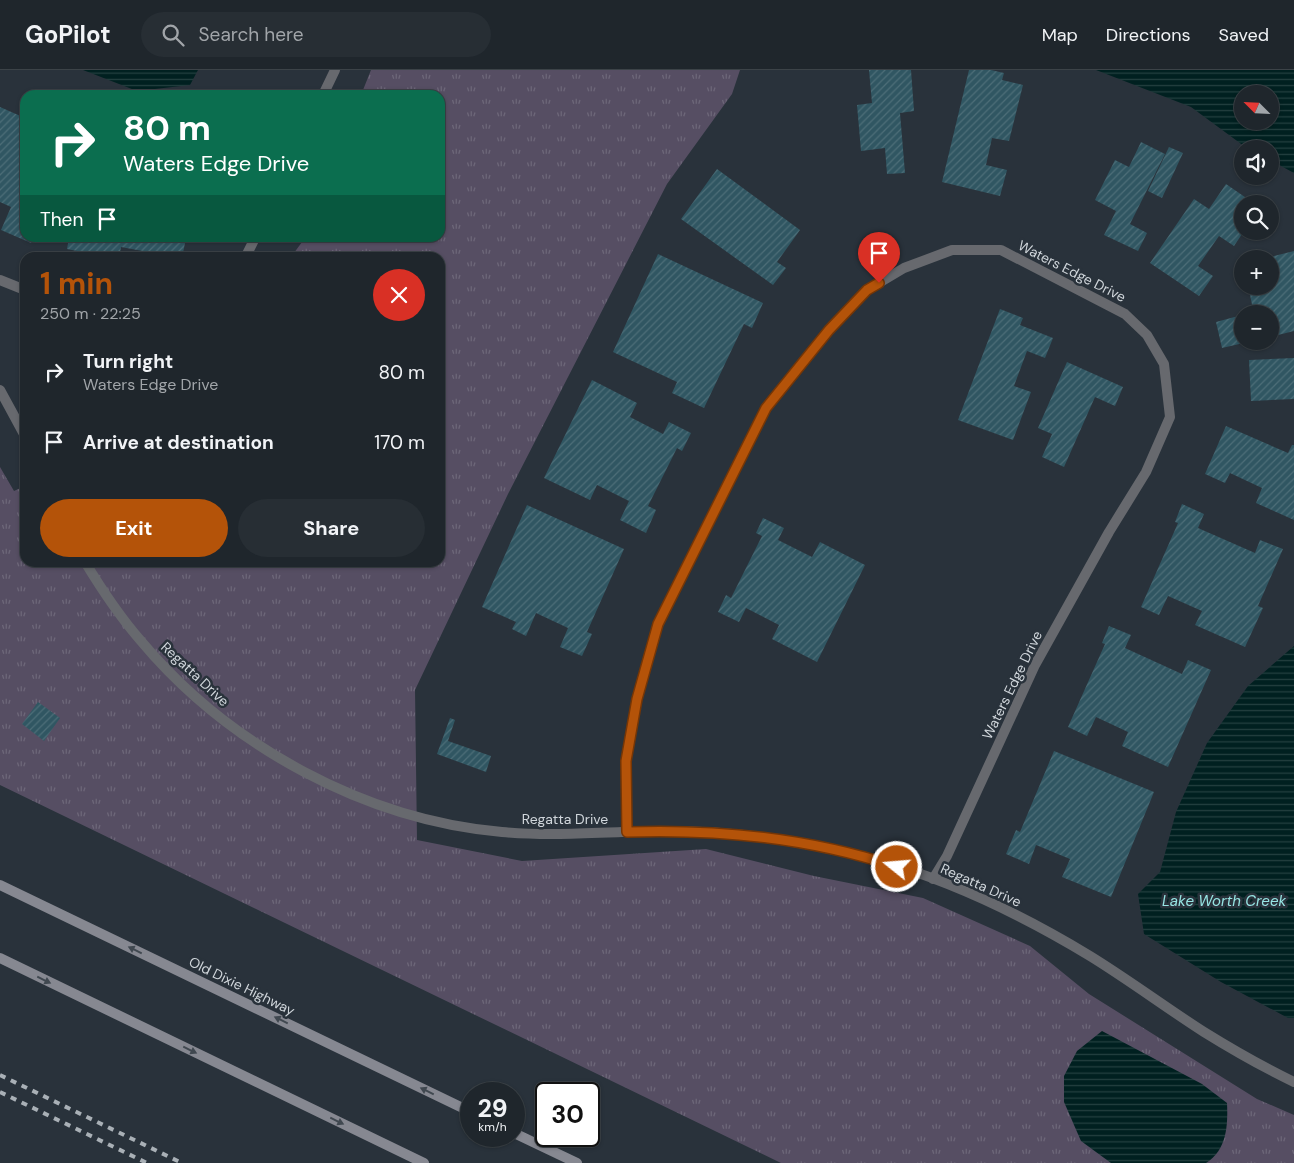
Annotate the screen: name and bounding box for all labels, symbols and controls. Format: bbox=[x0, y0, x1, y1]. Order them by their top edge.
search box bbox=[141, 12, 491, 57]
text: GoPilot bbox=[25, 19, 111, 50]
icon: search bbox=[159, 21, 187, 49]
text: Search here bbox=[199, 22, 303, 47]
text: Map bbox=[1042, 23, 1078, 47]
text: Directions bbox=[1106, 23, 1191, 47]
text: Saved bbox=[1219, 23, 1269, 47]
north arrow bbox=[1234, 85, 1279, 130]
map controls bbox=[1234, 85, 1279, 350]
text: 80 m bbox=[123, 105, 211, 151]
icon: right bbox=[40, 110, 105, 175]
button: sound bbox=[1234, 140, 1279, 185]
text: Waters Edge Drive bbox=[123, 149, 309, 178]
button: search bbox=[1234, 195, 1279, 240]
icon: arrive bbox=[93, 205, 121, 233]
text: Then bbox=[40, 207, 83, 232]
pin bbox=[858, 232, 900, 283]
street label: Waters Edge Drive bbox=[1015, 236, 1129, 306]
icon: arrive bbox=[865, 239, 893, 267]
button: + bbox=[1234, 250, 1279, 295]
text: 1 min bbox=[40, 264, 113, 303]
button: close bbox=[373, 269, 425, 321]
text: 250 m · 22:25 bbox=[40, 303, 141, 324]
button: − bbox=[1234, 305, 1279, 350]
text: Turn right bbox=[83, 349, 173, 374]
icon: right bbox=[40, 358, 68, 386]
text: 80 m bbox=[378, 360, 425, 385]
text: Waters Edge Drive bbox=[83, 374, 218, 395]
icon: arrive bbox=[40, 428, 68, 456]
text: Arrive at destination bbox=[83, 430, 274, 455]
text: 170 m bbox=[374, 430, 425, 455]
button: Exit bbox=[40, 499, 228, 557]
button: Share bbox=[238, 499, 425, 557]
street label: Waters Edge Drive bbox=[978, 628, 1046, 742]
street label: Regatta Drive bbox=[157, 638, 233, 710]
street label: Regatta Drive bbox=[522, 810, 608, 828]
position arrow bbox=[870, 840, 922, 892]
street label: Regatta Drive bbox=[938, 859, 1024, 911]
water label: Lake Worth Creek bbox=[1162, 891, 1286, 911]
one-way arrow bbox=[128, 946, 142, 954]
street label: Old Dixie Highway bbox=[186, 953, 298, 1020]
one-way arrow bbox=[37, 976, 51, 984]
one-way arrow bbox=[274, 1016, 288, 1024]
one-way arrow bbox=[183, 1046, 197, 1054]
speed limit sign: 30 bbox=[535, 1082, 600, 1147]
one-way arrow bbox=[420, 1087, 434, 1095]
text: 29 bbox=[477, 1092, 508, 1125]
one-way arrow bbox=[329, 1117, 344, 1125]
text: km/h bbox=[478, 1119, 507, 1135]

